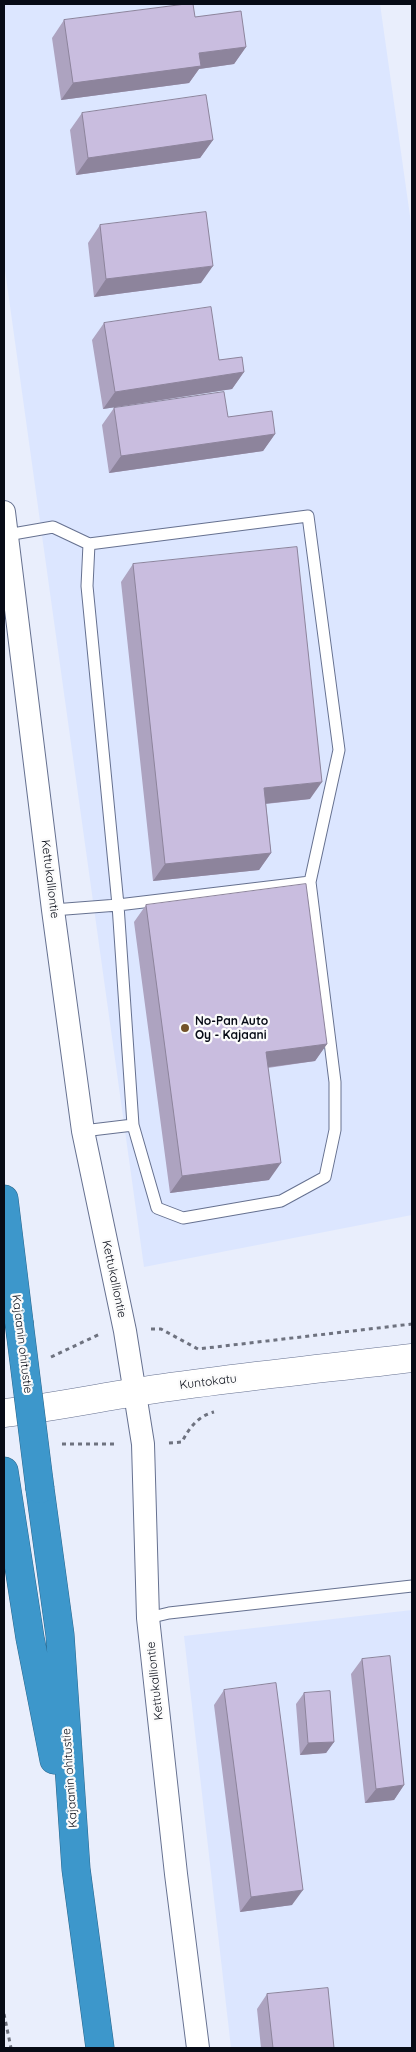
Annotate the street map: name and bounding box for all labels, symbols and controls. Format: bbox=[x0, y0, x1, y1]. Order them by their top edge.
street label: Kettukalliontie bbox=[38, 839, 62, 919]
place label: No-Pan Auto Oy - Kajaani bbox=[195, 1014, 268, 1042]
marker: No-Pan Auto Oy - Kajaani bbox=[179, 1022, 191, 1034]
street label: Kettukalliontie bbox=[99, 1239, 129, 1319]
street label: Kajaanin ohitustie bbox=[9, 1294, 35, 1394]
street label: Kuntokatu bbox=[179, 1371, 237, 1393]
street label: Kettukalliontie bbox=[144, 1641, 166, 1721]
street label: Kajaanin ohitustie bbox=[59, 1728, 81, 1828]

